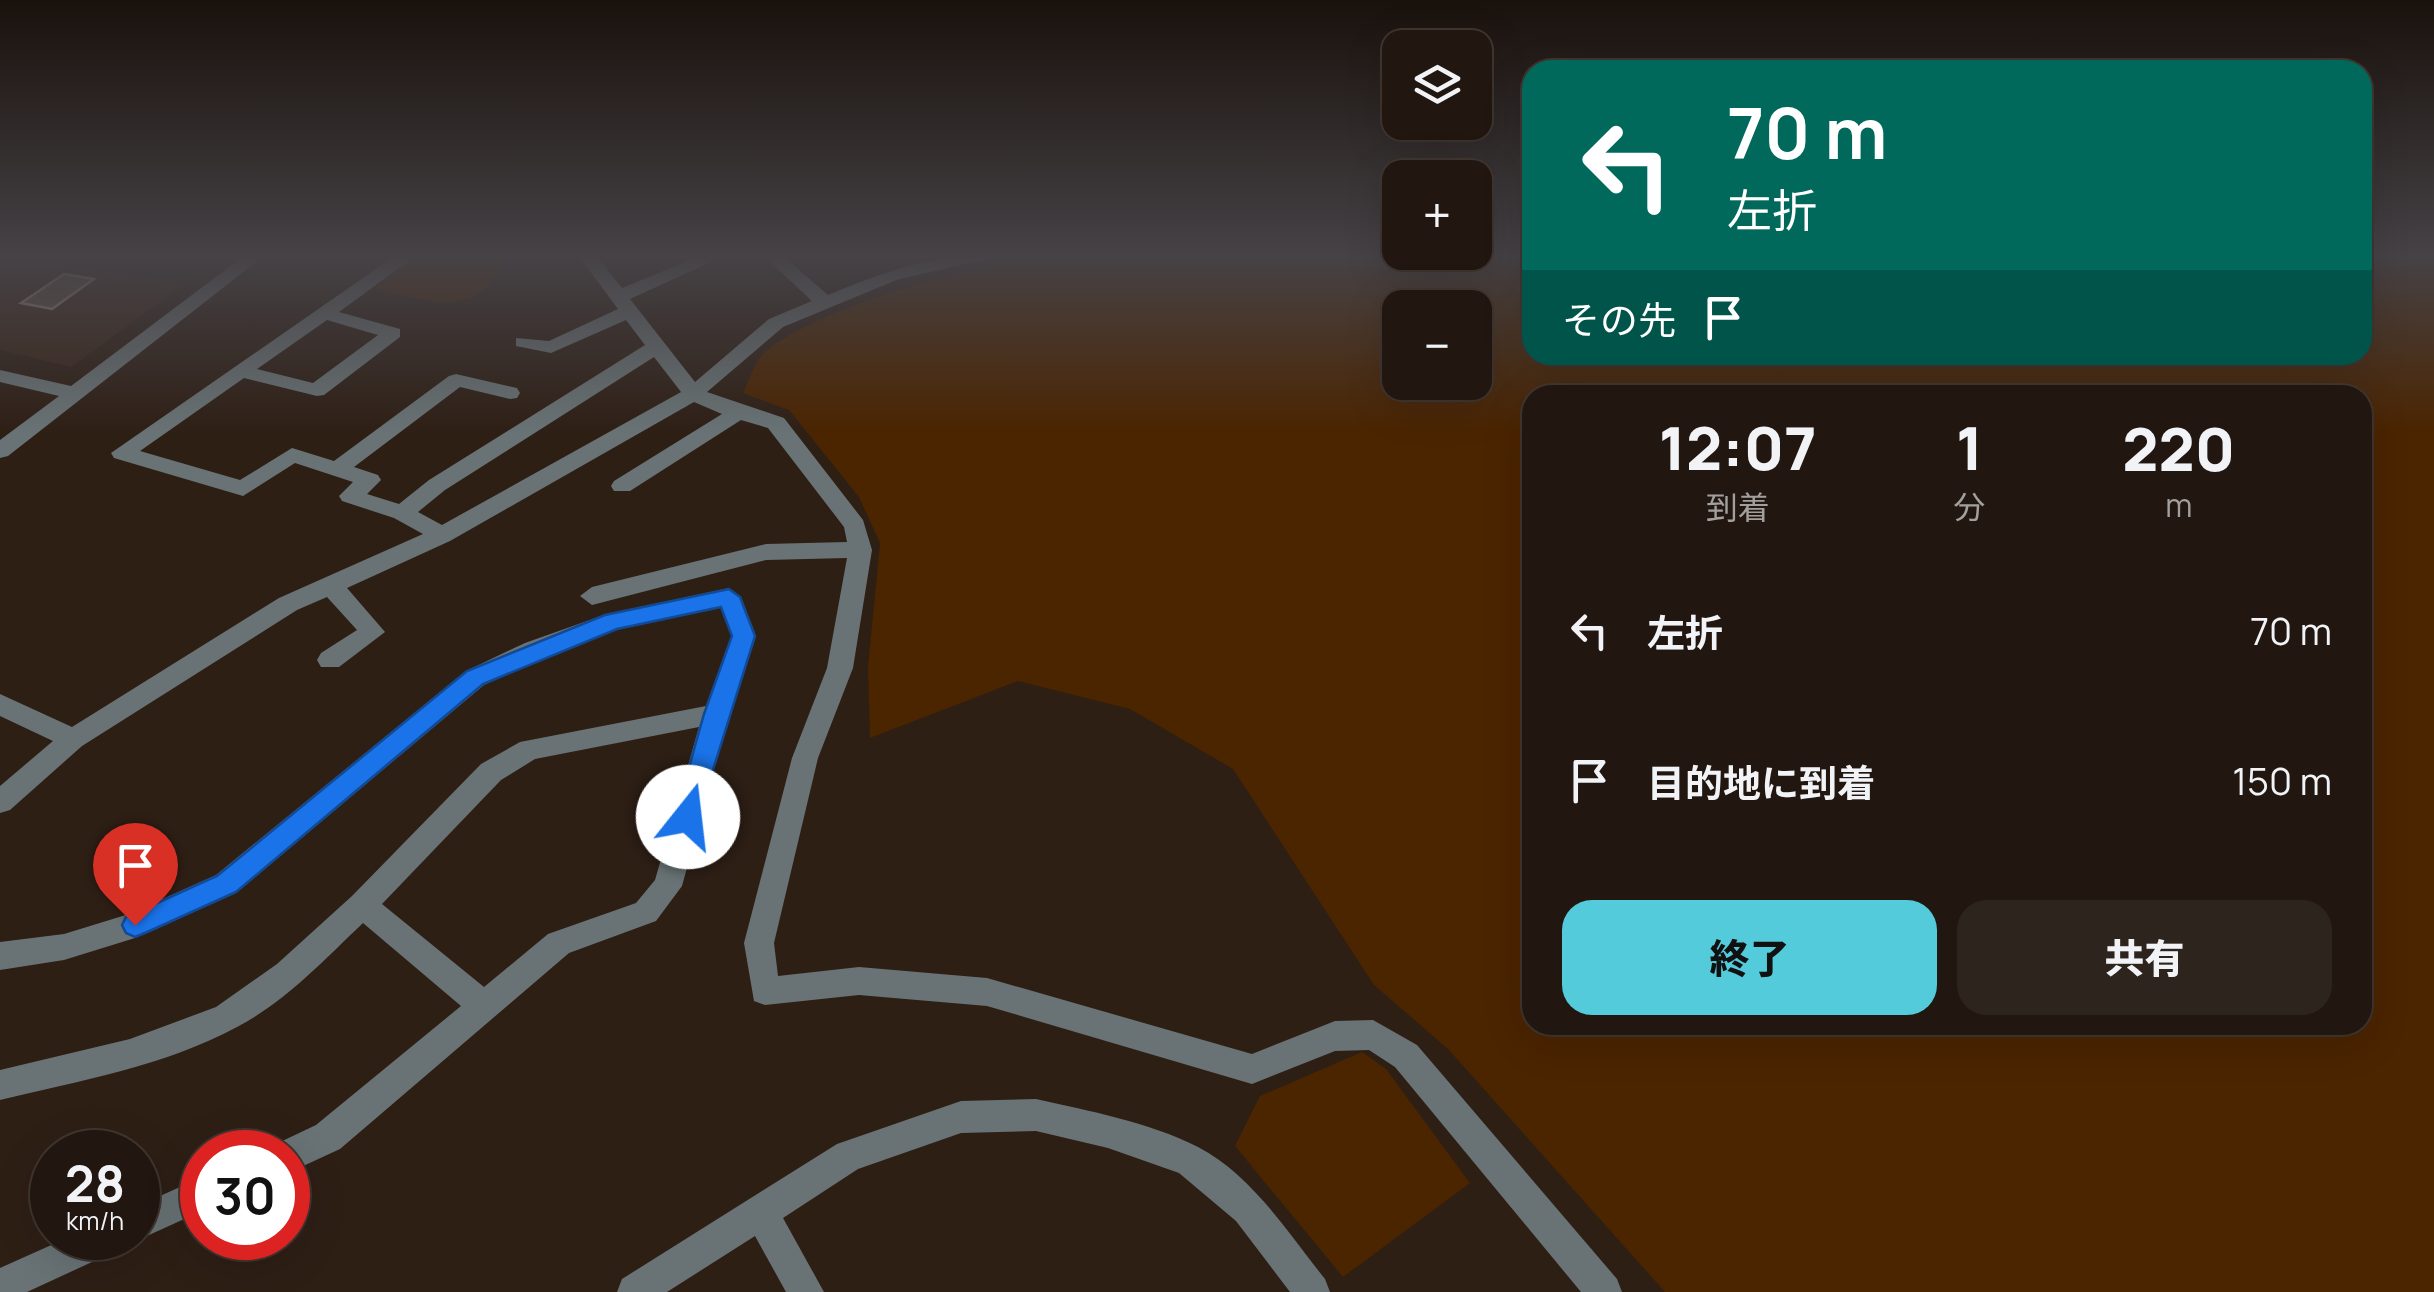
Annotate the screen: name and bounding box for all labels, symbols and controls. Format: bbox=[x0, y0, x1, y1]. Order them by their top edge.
map controls bbox=[1382, 30, 1492, 400]
button: layers bbox=[1382, 30, 1492, 140]
text: 70 m bbox=[1727, 84, 1887, 180]
icon: left bbox=[1562, 100, 1692, 230]
button: + bbox=[1382, 160, 1492, 270]
text: 左折 bbox=[1727, 179, 1817, 241]
button: − bbox=[1382, 290, 1492, 400]
icon: arrive bbox=[1696, 290, 1751, 345]
text: その先 bbox=[1562, 293, 1676, 345]
text: 12:07 bbox=[1659, 406, 1817, 488]
text: 1 bbox=[1956, 406, 1983, 488]
text: 220 bbox=[2122, 407, 2235, 489]
text: m bbox=[2165, 483, 2192, 527]
text: 到着 bbox=[1706, 485, 1770, 529]
text: 分 bbox=[1954, 485, 1986, 529]
icon: left bbox=[1562, 603, 1617, 658]
text: 70 m bbox=[2250, 604, 2332, 656]
text: 左折 bbox=[1647, 606, 1723, 658]
icon: arrive bbox=[1562, 753, 1617, 808]
text: 150 m bbox=[2232, 754, 2332, 806]
text: 目的地に到着 bbox=[1647, 756, 1875, 808]
position arrow bbox=[636, 765, 740, 869]
pin bbox=[93, 823, 178, 926]
icon: arrive bbox=[108, 838, 163, 893]
button: 終了 bbox=[1562, 900, 1937, 1015]
button: 共有 bbox=[1957, 900, 2332, 1015]
speed limit sign: 30 bbox=[180, 1130, 310, 1260]
text: 28 bbox=[65, 1149, 125, 1217]
text: km/h bbox=[66, 1203, 124, 1238]

